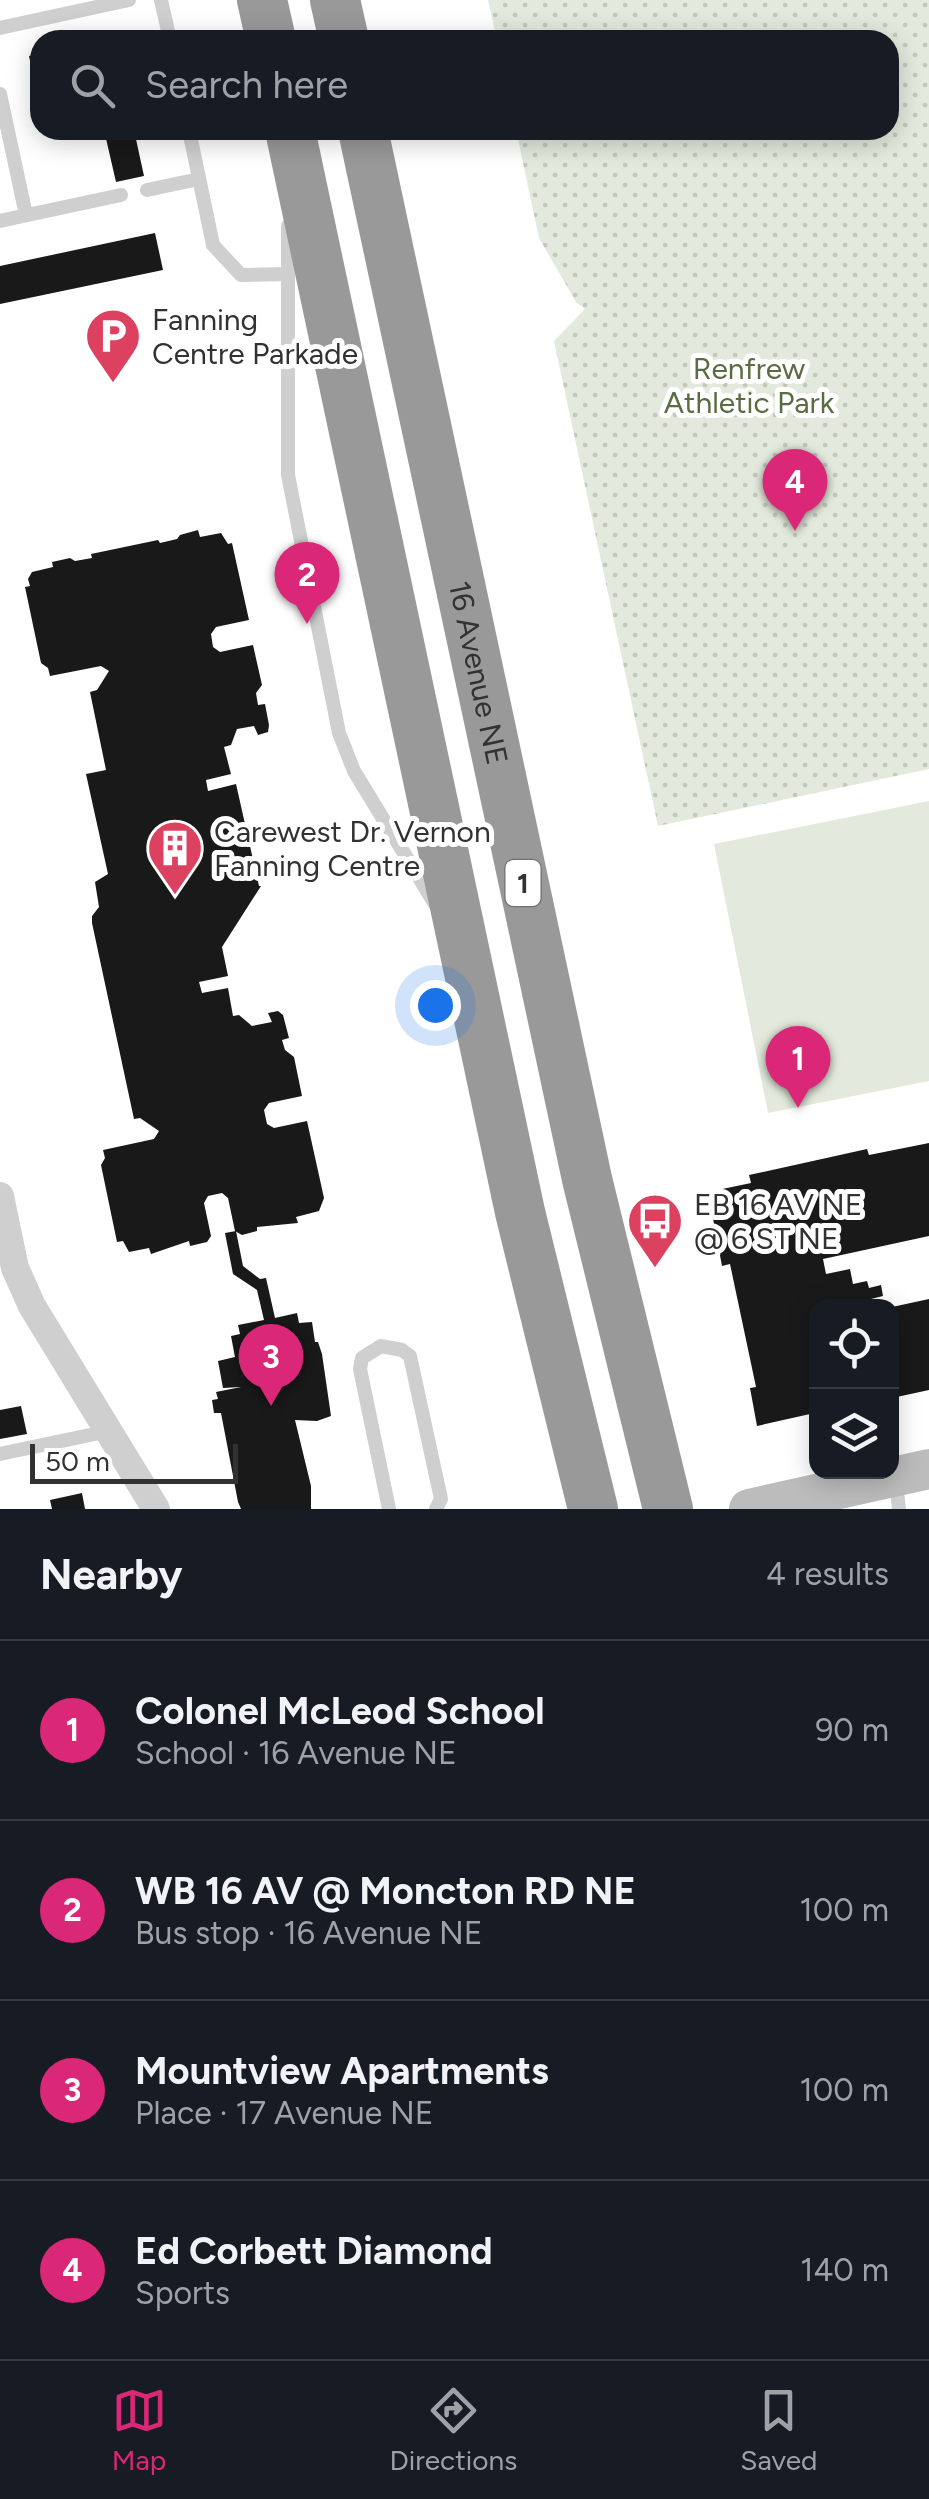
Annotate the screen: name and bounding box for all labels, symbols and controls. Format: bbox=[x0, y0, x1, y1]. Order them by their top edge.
search box bbox=[30, 30, 899, 140]
icon: search bbox=[65, 58, 120, 113]
text: Search here bbox=[145, 62, 348, 108]
place label: Fanning Centre Parkade bbox=[152, 301, 358, 372]
parking icon: Fanning Centre Parkade bbox=[83, 306, 143, 385]
park label: Renfrew Athletic Park bbox=[664, 350, 835, 421]
pin: 4 bbox=[762, 448, 828, 531]
pin: 2 bbox=[274, 542, 340, 624]
street label: 16 Avenue NE bbox=[441, 578, 516, 768]
place label: Carewest Dr. Vernon Fanning Centre bbox=[214, 813, 491, 884]
building icon: Carewest Dr. Vernon Fanning Centre bbox=[145, 818, 205, 897]
road number: 1 bbox=[506, 860, 540, 906]
your location bbox=[410, 980, 461, 1031]
pin: 1 bbox=[766, 1026, 830, 1108]
place label: EB 16 AV NE @ 6 ST NE bbox=[694, 1186, 862, 1257]
bus stop icon: EB 16 AV NE @ 6 ST NE bbox=[625, 1191, 685, 1270]
map controls bbox=[809, 1299, 899, 1479]
button: locate bbox=[809, 1299, 899, 1389]
pin: 3 bbox=[238, 1324, 304, 1406]
button: layers bbox=[809, 1389, 899, 1479]
scale bar bbox=[30, 1439, 238, 1484]
text: 50 m bbox=[45, 1444, 110, 1478]
text: Nearby bbox=[40, 1549, 182, 1600]
text: 4 results bbox=[766, 1555, 889, 1593]
text: Colonel McLeod School bbox=[135, 1688, 545, 1734]
text: 1 bbox=[66, 1711, 79, 1749]
text: 90 m bbox=[815, 1711, 889, 1749]
text: School · 16 Avenue NE bbox=[135, 1734, 457, 1772]
text: WB 16 AV @ Moncton RD NE bbox=[135, 1868, 636, 1914]
text: 2 bbox=[63, 1891, 82, 1929]
text: 100 m bbox=[800, 1891, 889, 1929]
text: Bus stop · 16 Avenue NE bbox=[135, 1914, 483, 1952]
text: Mountview Apartments bbox=[135, 2048, 549, 2094]
text: 3 bbox=[64, 2071, 81, 2109]
text: 100 m bbox=[800, 2071, 889, 2109]
text: Place · 17 Avenue NE bbox=[135, 2094, 434, 2132]
text: Ed Corbett Diamond bbox=[135, 2228, 493, 2274]
text: 4 bbox=[62, 2251, 83, 2289]
text: 140 m bbox=[800, 2251, 889, 2289]
text: Sports bbox=[135, 2274, 230, 2312]
tab: Map bbox=[112, 2383, 167, 2477]
tab: Directions bbox=[390, 2383, 517, 2477]
tab: Saved bbox=[740, 2383, 817, 2477]

